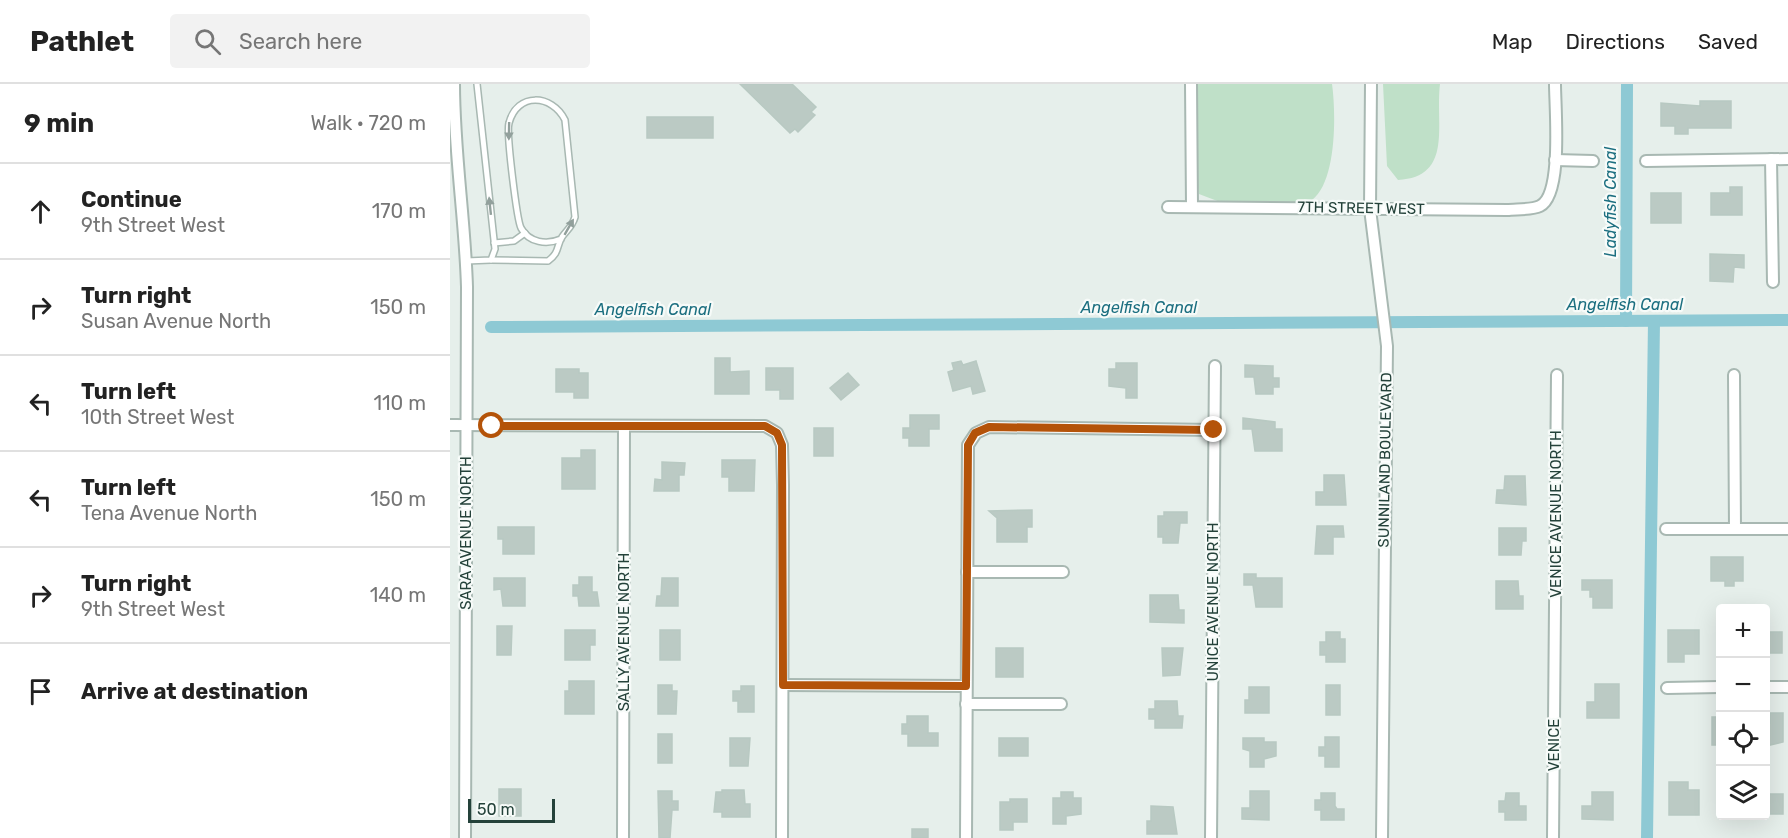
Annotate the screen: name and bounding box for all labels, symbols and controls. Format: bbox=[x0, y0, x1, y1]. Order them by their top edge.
search box bbox=[170, 14, 590, 68]
text: Pathlet bbox=[30, 25, 134, 58]
icon: search bbox=[191, 25, 224, 58]
text: Search here bbox=[239, 28, 362, 55]
text: Map bbox=[1492, 29, 1533, 54]
text: Directions bbox=[1566, 29, 1665, 54]
text: Saved bbox=[1698, 29, 1758, 54]
text: 9 min bbox=[24, 108, 94, 139]
text: Walk · 720 m bbox=[311, 111, 426, 135]
one-way arrow bbox=[504, 122, 514, 141]
water label: Ladyfish Canal bbox=[1601, 146, 1620, 257]
text: Continue bbox=[81, 186, 182, 213]
icon: ahead bbox=[24, 195, 57, 228]
one-way arrow bbox=[486, 197, 495, 216]
street label: 7TH STREET WEST bbox=[1297, 198, 1425, 218]
text: 170 m bbox=[372, 199, 426, 223]
text: 9th Street West bbox=[81, 213, 225, 237]
one-way arrow bbox=[564, 219, 575, 235]
text: Turn right bbox=[81, 282, 191, 309]
icon: right bbox=[24, 291, 57, 324]
text: 150 m bbox=[370, 295, 426, 319]
water label: Angelfish Canal bbox=[1566, 295, 1684, 314]
water label: Angelfish Canal bbox=[1080, 298, 1198, 317]
water label: Angelfish Canal bbox=[594, 300, 712, 319]
text: Susan Avenue North bbox=[81, 309, 271, 333]
street label: SUNNILAND BOULEVARD bbox=[1374, 372, 1396, 548]
text: Turn left bbox=[81, 378, 176, 405]
icon: left bbox=[24, 387, 57, 420]
text: 110 m bbox=[374, 391, 426, 415]
text: 10th Street West bbox=[81, 405, 234, 429]
route start bbox=[478, 412, 504, 438]
route end bbox=[1200, 416, 1226, 442]
street label: VENICE AVENUE NORTH bbox=[1547, 430, 1565, 598]
street label: SARA AVENUE NORTH bbox=[457, 456, 475, 610]
text: Turn left bbox=[81, 474, 176, 501]
icon: left bbox=[24, 483, 57, 516]
text: 150 m bbox=[370, 487, 426, 511]
text: Tena Avenue North bbox=[81, 501, 257, 525]
street label: UNICE AVENUE NORTH bbox=[1204, 522, 1222, 682]
street label: SALLY AVENUE NORTH bbox=[615, 553, 633, 711]
text: Turn right bbox=[81, 570, 191, 597]
icon: right bbox=[24, 579, 57, 612]
text: 140 m bbox=[370, 583, 426, 607]
text: 9th Street West bbox=[81, 597, 225, 621]
map controls bbox=[1716, 604, 1770, 820]
button: + bbox=[1716, 604, 1770, 658]
button: − bbox=[1716, 658, 1770, 712]
icon: arrive bbox=[24, 675, 57, 708]
text: Arrive at destination bbox=[81, 678, 308, 705]
button: locate bbox=[1716, 712, 1770, 766]
street label: VENICE bbox=[1545, 719, 1563, 771]
button: layers bbox=[1716, 766, 1770, 820]
scale bar bbox=[468, 796, 555, 824]
text: 50 m bbox=[477, 800, 515, 819]

